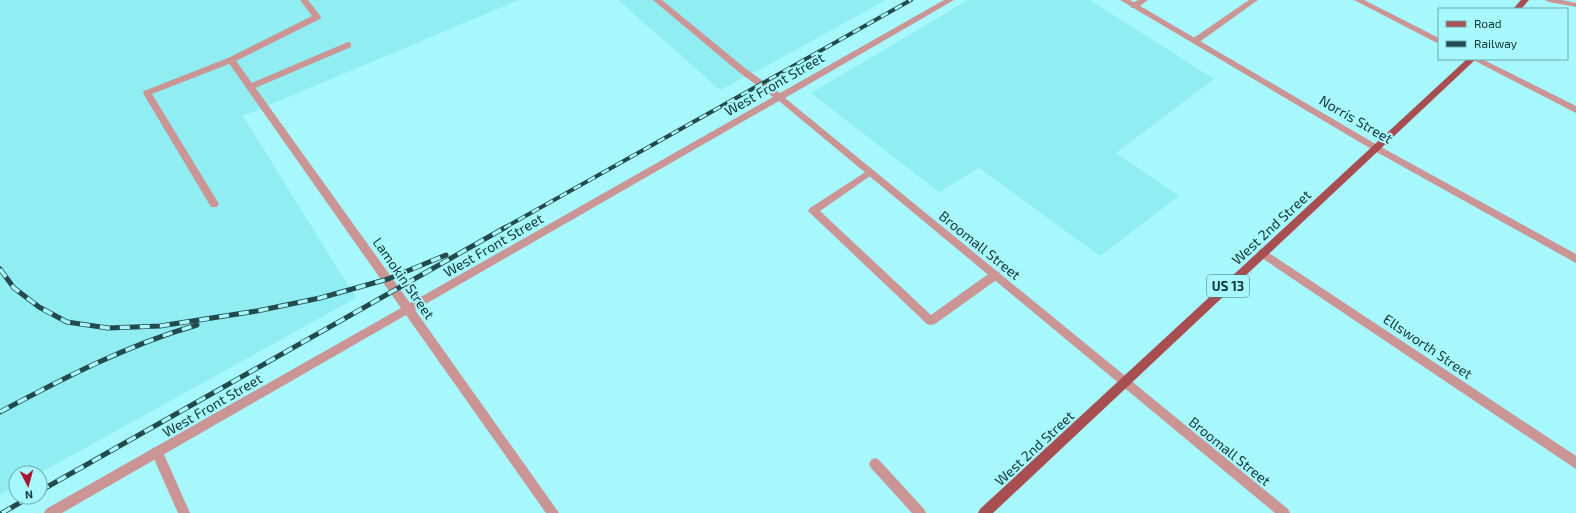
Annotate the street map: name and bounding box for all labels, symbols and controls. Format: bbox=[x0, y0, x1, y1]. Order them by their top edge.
legend bbox=[1438, 8, 1568, 60]
text: Road bbox=[1474, 16, 1502, 30]
text: Railway bbox=[1474, 36, 1518, 50]
street label: West Front Street bbox=[721, 49, 827, 119]
street label: Norris Street bbox=[1316, 91, 1396, 147]
street label: West 2nd Street bbox=[1228, 186, 1314, 268]
street label: Broomall Street bbox=[936, 207, 1024, 283]
street label: West Front Street bbox=[440, 210, 546, 280]
street label: Lamokin Street bbox=[370, 234, 438, 322]
road number: US 13 bbox=[1207, 275, 1249, 297]
street label: Ellsworth Street bbox=[1380, 310, 1476, 382]
street label: West Front Street bbox=[159, 370, 265, 440]
street label: West 2nd Street bbox=[991, 407, 1077, 489]
street label: Broomall Street bbox=[1186, 413, 1274, 489]
north arrow bbox=[8, 465, 48, 505]
text: N bbox=[24, 489, 34, 502]

